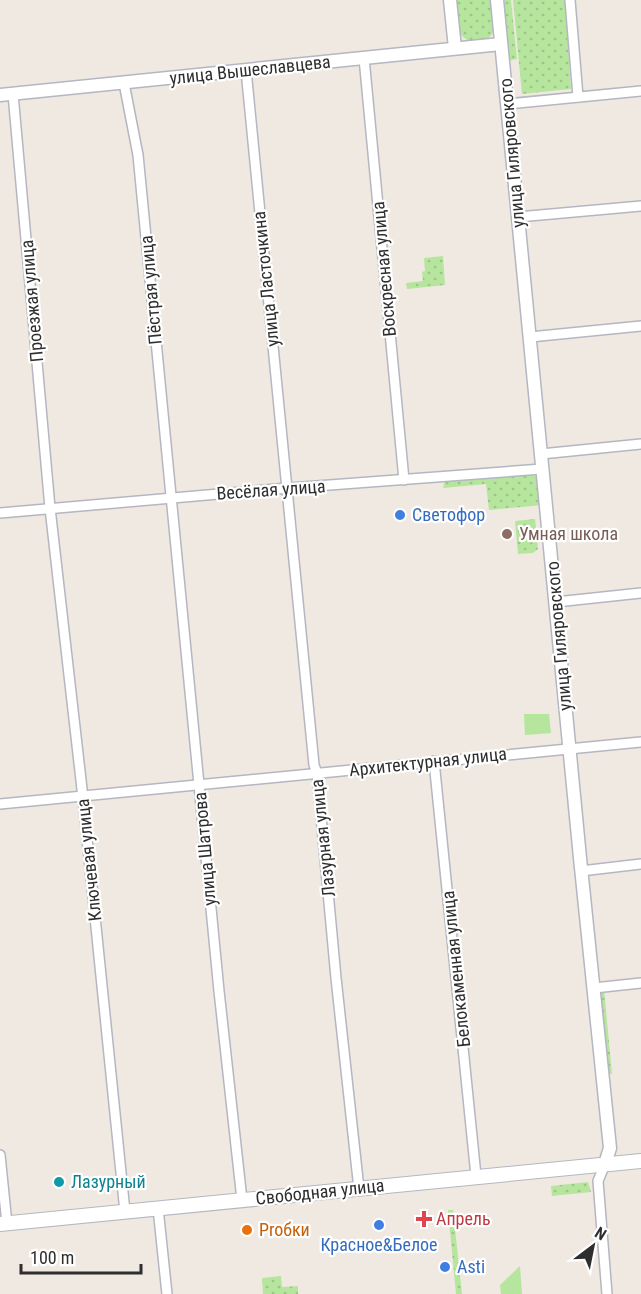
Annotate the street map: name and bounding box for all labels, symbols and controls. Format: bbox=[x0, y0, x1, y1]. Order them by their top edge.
street label: улица Вышеславцева bbox=[168, 51, 331, 88]
street label: улица Гиляровского bbox=[495, 77, 529, 229]
street label: Воскресная улица bbox=[367, 201, 400, 338]
street label: улица Ласточкина bbox=[248, 210, 283, 348]
street label: Пёстрая улица bbox=[135, 235, 166, 345]
street label: Проезжая улица bbox=[16, 239, 47, 363]
street label: Весёлая улица bbox=[216, 475, 326, 504]
place label: Светофор bbox=[412, 504, 485, 525]
marker: Светофор bbox=[393, 508, 407, 522]
place label: Умная школа bbox=[519, 523, 618, 544]
marker: Умная школа bbox=[500, 527, 514, 541]
street label: улица Гиляровского bbox=[542, 560, 576, 712]
street label: Архитектурная улица bbox=[348, 743, 508, 780]
street label: Лазурная улица bbox=[306, 778, 339, 898]
street label: улица Шатрова bbox=[189, 791, 220, 907]
street label: Ключевая улица bbox=[72, 798, 105, 922]
street label: Белокаменная улица bbox=[437, 890, 474, 1048]
place label: Лазурный bbox=[71, 1171, 146, 1192]
street label: Свободная улица bbox=[255, 1174, 385, 1209]
marker: Лазурный bbox=[52, 1175, 66, 1189]
place label: Апрель bbox=[436, 1208, 491, 1229]
marker: Апрель bbox=[417, 1212, 431, 1226]
north arrow bbox=[563, 1216, 623, 1276]
marker: Красное&Белое bbox=[372, 1218, 386, 1232]
place label: Proбки bbox=[259, 1219, 310, 1240]
marker: Proбки bbox=[240, 1223, 254, 1237]
text: N bbox=[591, 1223, 610, 1244]
place label: Красное&Белое bbox=[320, 1234, 438, 1255]
scale bar bbox=[21, 1237, 141, 1275]
text: 100 m bbox=[30, 1247, 74, 1268]
place label: Asti bbox=[457, 1256, 485, 1277]
marker: Asti bbox=[438, 1260, 452, 1274]

